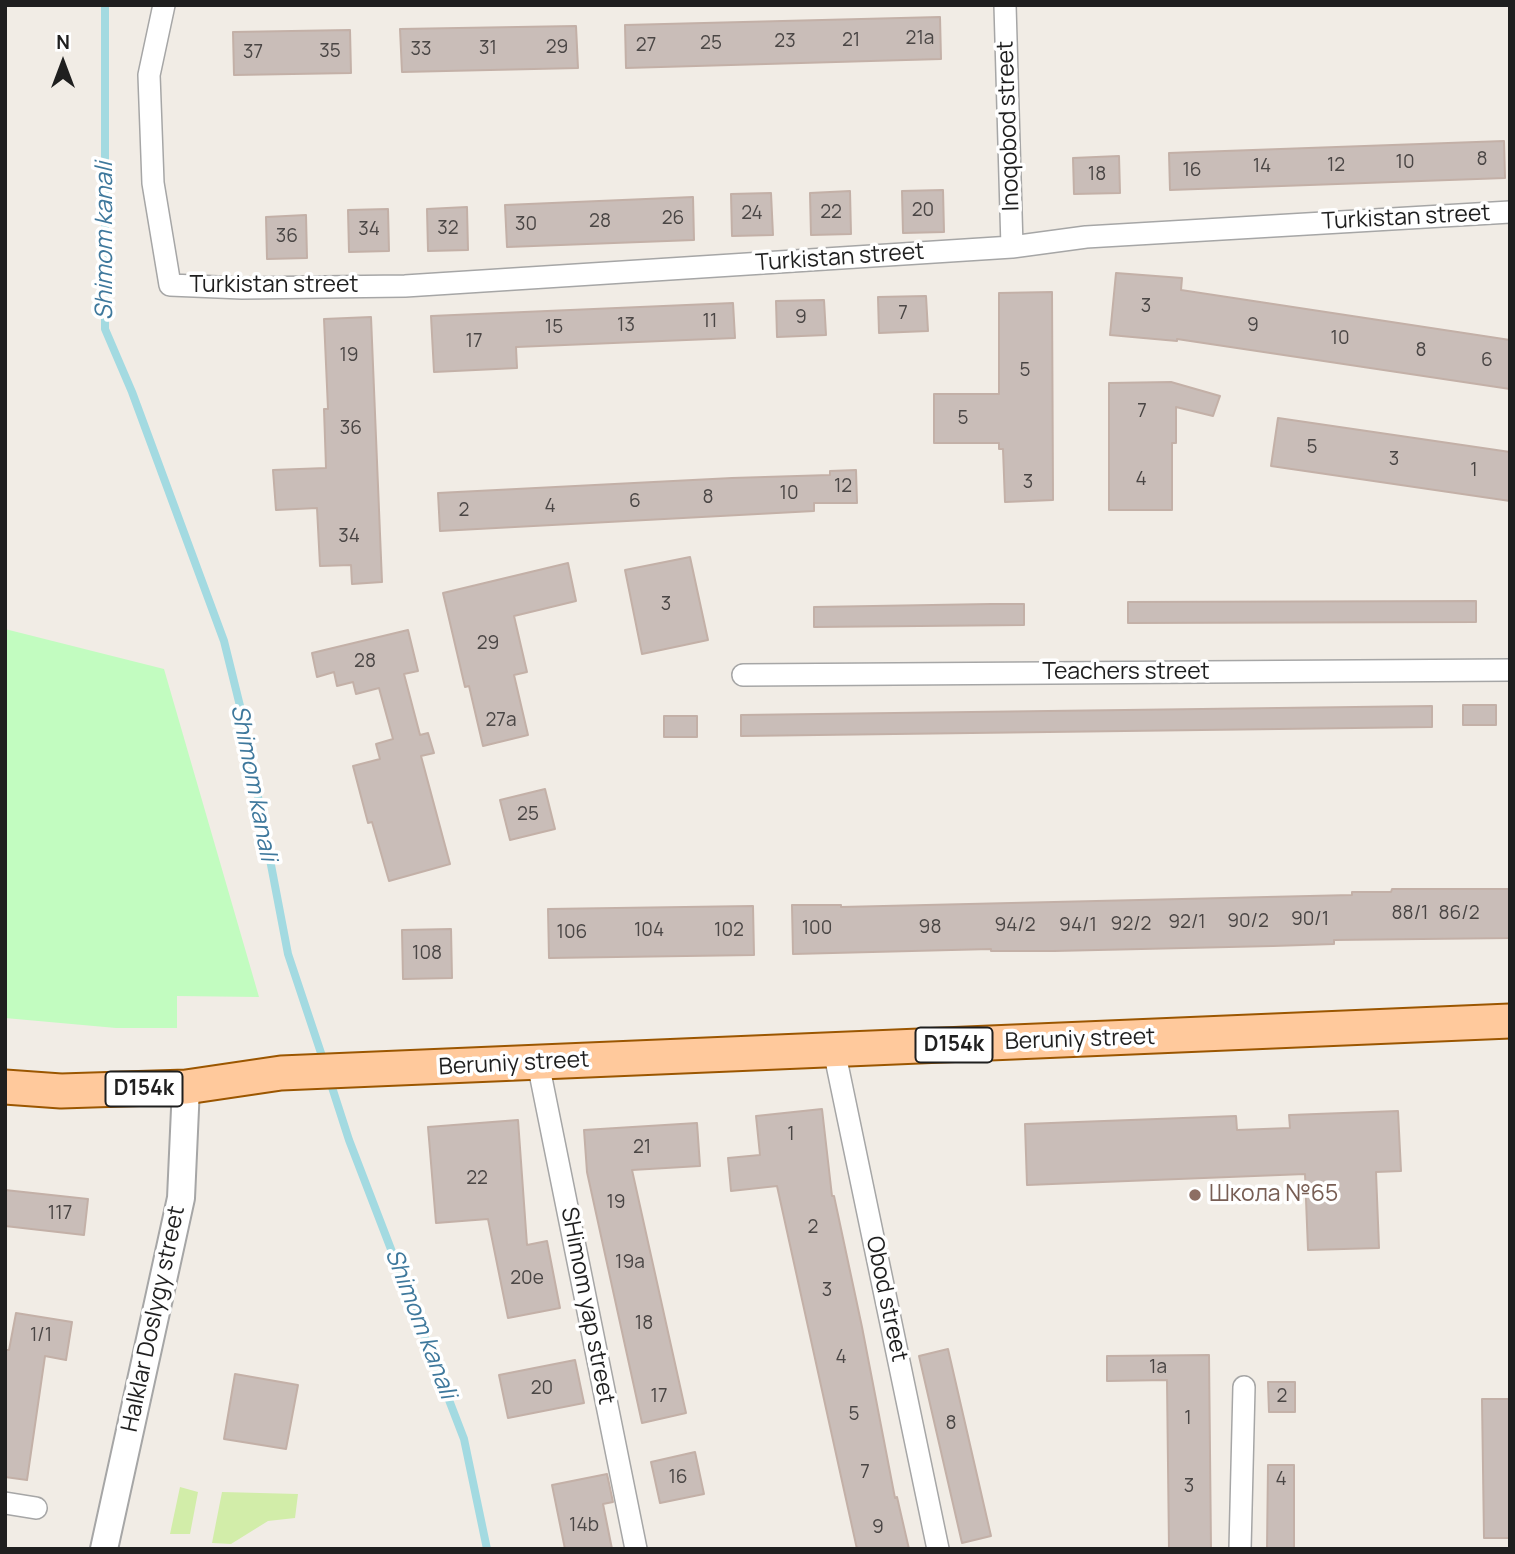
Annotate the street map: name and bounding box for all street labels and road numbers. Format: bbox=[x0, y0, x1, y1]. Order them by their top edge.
street label: Inoqobod street bbox=[992, 40, 1026, 212]
street label: Turkistan street bbox=[1321, 200, 1491, 236]
street label: Turkistan street bbox=[755, 238, 925, 278]
street label: Turkistan street bbox=[189, 272, 359, 300]
street label: Teachers street bbox=[1042, 659, 1210, 687]
street label: Beruniy street bbox=[1004, 1024, 1156, 1056]
road number: D154k bbox=[916, 1028, 992, 1062]
street label: Beruniy street bbox=[438, 1046, 590, 1082]
road number: D154k bbox=[106, 1072, 182, 1106]
street label: Halklar Doslygy street bbox=[117, 1203, 191, 1435]
street label: SHimom yap street bbox=[554, 1205, 620, 1407]
street label: Obod street bbox=[859, 1234, 913, 1364]

